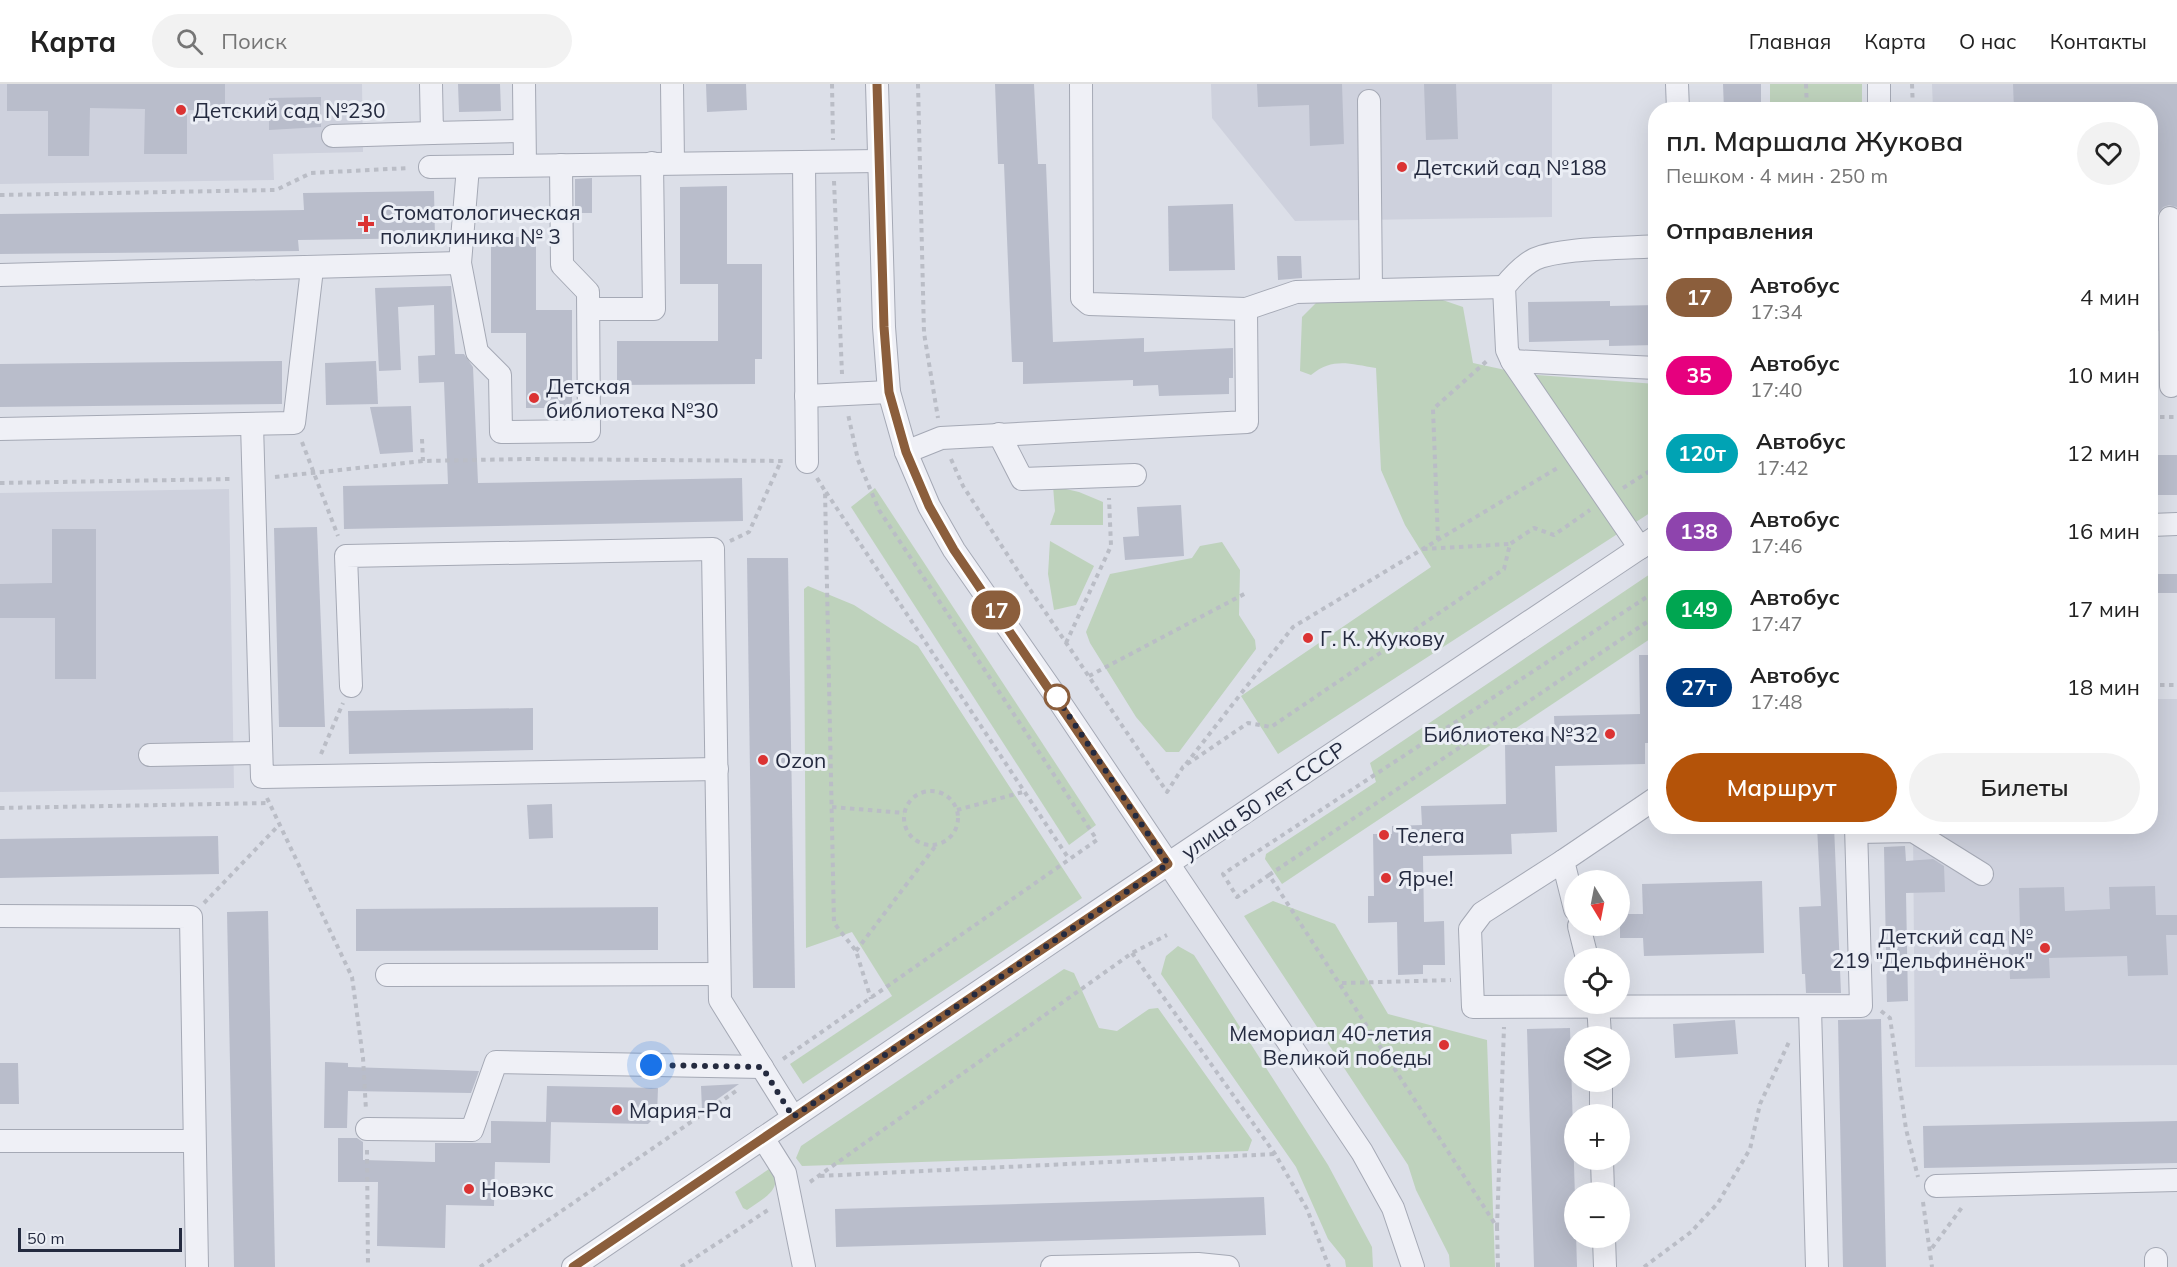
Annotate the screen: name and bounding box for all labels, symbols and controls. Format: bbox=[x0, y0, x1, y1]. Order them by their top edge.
search box bbox=[152, 14, 572, 68]
text: Карта bbox=[30, 24, 116, 59]
icon: search bbox=[173, 25, 206, 58]
text: Поиск bbox=[221, 27, 287, 55]
text: Главная bbox=[1749, 28, 1831, 54]
text: Карта bbox=[1864, 28, 1926, 54]
text: О нас bbox=[1959, 28, 2017, 54]
text: Контакты bbox=[2050, 28, 2147, 54]
place label: Детский сад №230 bbox=[193, 97, 386, 123]
marker: Детский сад №230 bbox=[174, 103, 188, 117]
button: heart bbox=[2077, 122, 2140, 185]
text: пл. Маршала Жукова bbox=[1666, 123, 1963, 158]
place label: Детский сад №188 bbox=[1414, 154, 1607, 180]
marker: Детский сад №188 bbox=[1395, 160, 1409, 174]
text: Пешком · 4 мин · 250 m bbox=[1666, 163, 1888, 188]
place label: Стоматологическая поликлиника № 3 bbox=[380, 199, 581, 249]
marker: Стоматологическая поликлиника № 3 bbox=[357, 215, 375, 233]
text: Отправления bbox=[1666, 217, 1814, 245]
text: Автобус bbox=[1750, 271, 1840, 299]
text: 4 мин bbox=[2080, 283, 2140, 311]
text: 17 bbox=[1686, 284, 1712, 310]
text: 17:34 bbox=[1750, 299, 1803, 324]
text: Автобус bbox=[1750, 349, 1840, 377]
text: 10 мин bbox=[2067, 361, 2140, 389]
text: 35 bbox=[1686, 362, 1712, 388]
place label: Детская библиотека №30 bbox=[546, 373, 719, 423]
text: 17:40 bbox=[1750, 377, 1803, 402]
marker: Детская библиотека №30 bbox=[527, 391, 541, 405]
text: Автобус bbox=[1756, 427, 1846, 455]
text: 12 мин bbox=[2067, 439, 2140, 467]
text: 120т bbox=[1678, 440, 1726, 466]
text: 17:42 bbox=[1756, 455, 1809, 480]
text: Автобус bbox=[1750, 505, 1840, 533]
text: 16 мин bbox=[2067, 517, 2140, 545]
text: 138 bbox=[1680, 518, 1718, 544]
text: 17:46 bbox=[1750, 533, 1803, 558]
text: Автобус bbox=[1750, 583, 1840, 611]
line badge: 17 bbox=[969, 590, 1023, 630]
text: 17 мин bbox=[2067, 595, 2140, 623]
text: 149 bbox=[1680, 596, 1718, 622]
text: 17 bbox=[983, 597, 1009, 623]
text: 17:47 bbox=[1750, 611, 1803, 636]
place label: Г. К. Жукову bbox=[1320, 625, 1445, 651]
marker: Г. К. Жукову bbox=[1301, 631, 1315, 645]
text: Автобус bbox=[1750, 661, 1840, 689]
text: 18 мин bbox=[2067, 673, 2140, 701]
text: 27т bbox=[1681, 674, 1717, 700]
unlabelled marker bbox=[1044, 684, 1070, 710]
text: 17:48 bbox=[1750, 689, 1803, 714]
place label: Библиотека №32 bbox=[1424, 721, 1598, 747]
marker: Библиотека №32 bbox=[1603, 727, 1617, 741]
street label: улица 50 лет СССР bbox=[1176, 735, 1350, 865]
place label: Ozon bbox=[775, 747, 826, 773]
marker: Ozon bbox=[756, 753, 770, 767]
button: Маршрут bbox=[1666, 753, 1897, 822]
button: Билеты bbox=[1909, 753, 2140, 822]
place label: Телега bbox=[1396, 822, 1465, 848]
marker: Телега bbox=[1377, 828, 1391, 842]
place label: Ярче! bbox=[1398, 865, 1454, 891]
north arrow bbox=[1564, 870, 1630, 936]
map controls bbox=[1564, 870, 1630, 1248]
marker: Ярче! bbox=[1379, 871, 1393, 885]
place label: Детский сад № 219 "Дельфинёнок" bbox=[1832, 923, 2033, 973]
marker: Детский сад № 219 "Дельфинёнок" bbox=[2038, 941, 2052, 955]
button: locate bbox=[1564, 948, 1630, 1014]
place label: Мемориал 40-летия Великой победы bbox=[1229, 1020, 1432, 1070]
button: layers bbox=[1564, 1026, 1630, 1092]
marker: Мемориал 40-летия Великой победы bbox=[1437, 1038, 1451, 1052]
your location bbox=[636, 1050, 666, 1080]
place label: Мария-Ра bbox=[629, 1097, 732, 1123]
marker: Мария-Ра bbox=[610, 1103, 624, 1117]
button: + bbox=[1564, 1104, 1630, 1170]
place label: Новэкс bbox=[481, 1176, 554, 1202]
marker: Новэкс bbox=[462, 1182, 476, 1196]
button: − bbox=[1564, 1182, 1630, 1248]
scale bar bbox=[18, 1225, 182, 1252]
text: 50 m bbox=[27, 1228, 64, 1248]

